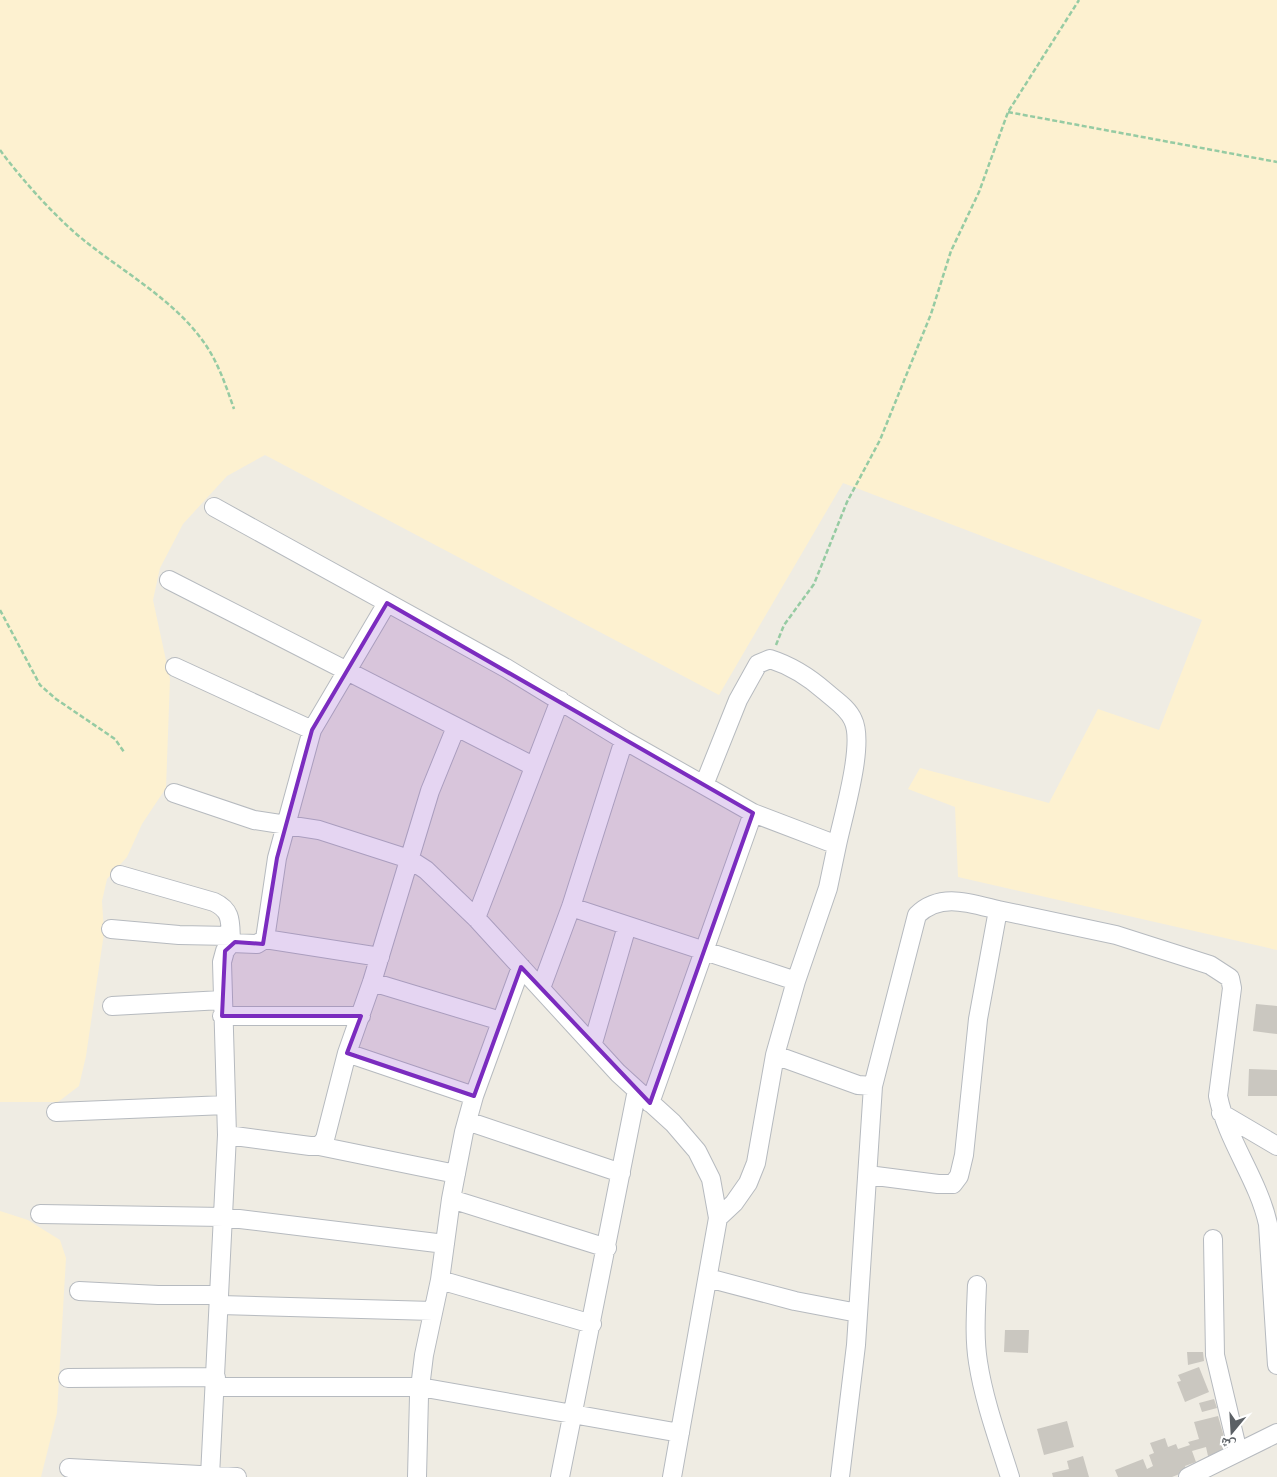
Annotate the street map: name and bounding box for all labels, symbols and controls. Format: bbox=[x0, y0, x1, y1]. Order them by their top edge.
north arrow bbox=[1207, 1407, 1257, 1457]
text: ش bbox=[1218, 1433, 1238, 1455]

